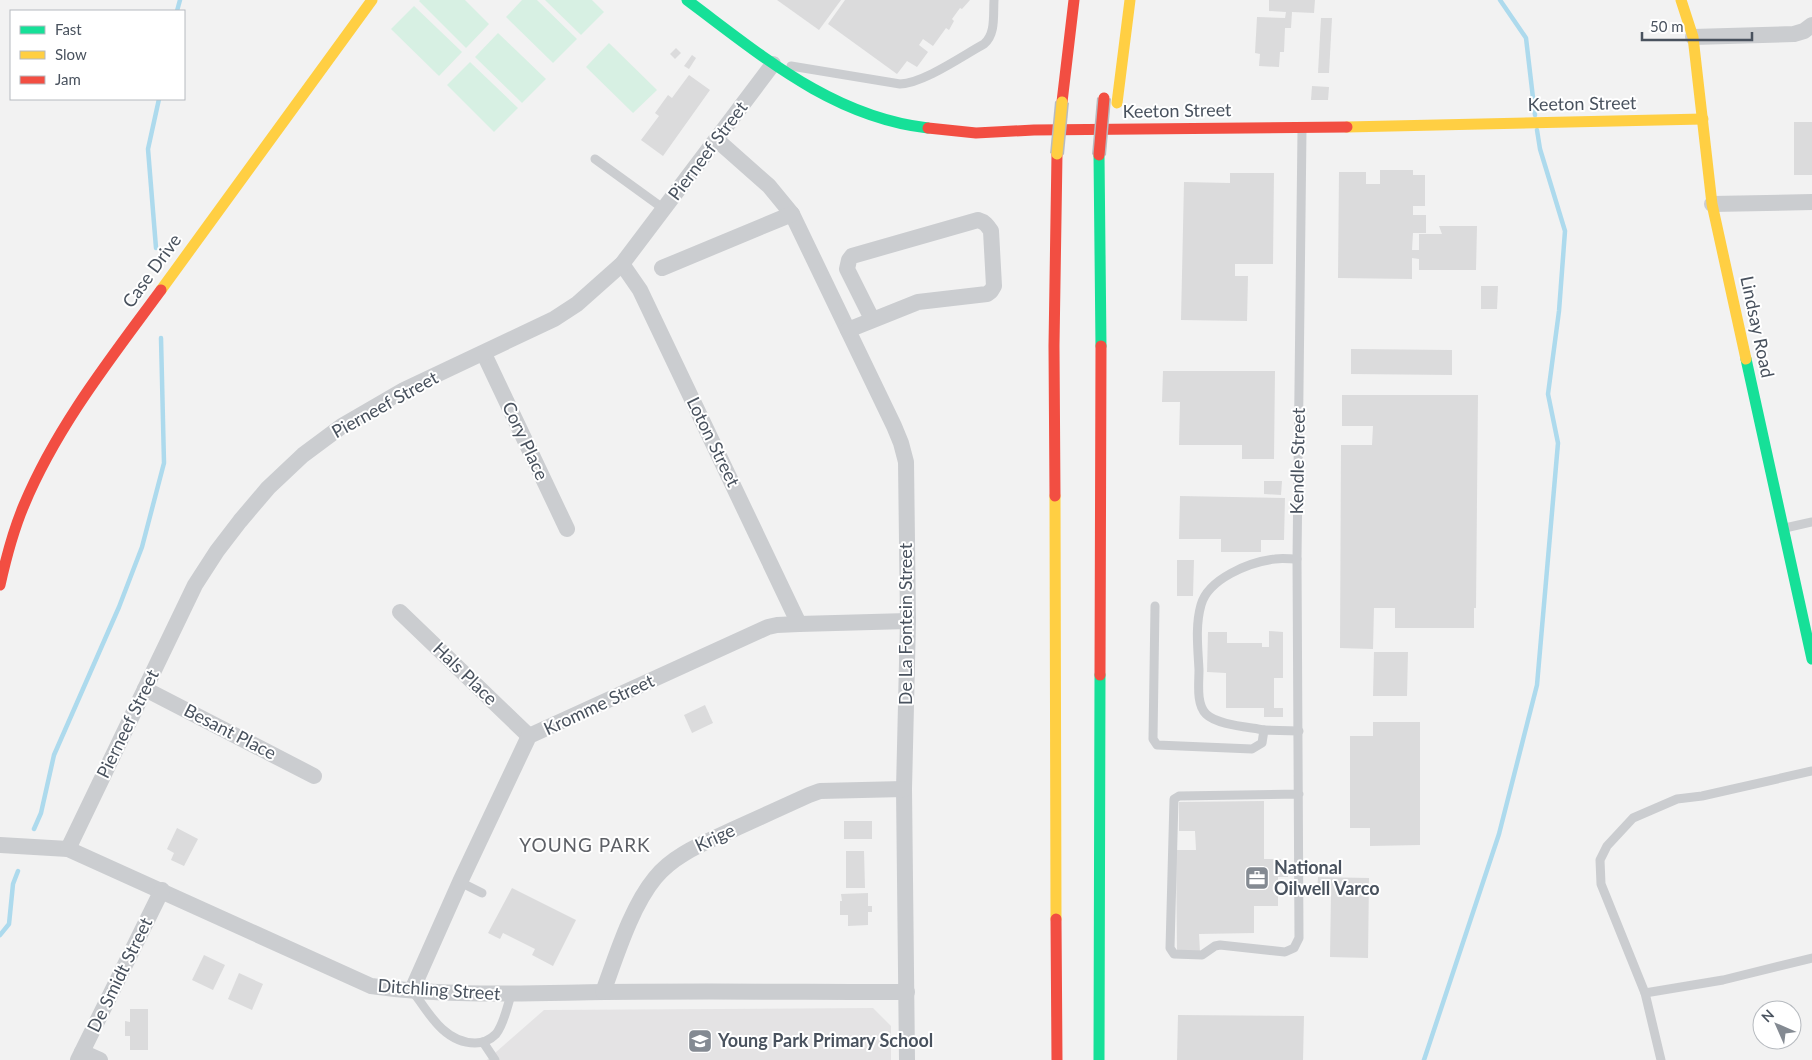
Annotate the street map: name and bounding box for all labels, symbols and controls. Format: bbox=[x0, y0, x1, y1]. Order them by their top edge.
legend bbox=[10, 10, 185, 100]
scale bar bbox=[1642, 10, 1752, 42]
text: 50 m bbox=[1650, 17, 1684, 35]
text: Fast bbox=[55, 20, 82, 38]
text: Slow bbox=[55, 45, 87, 63]
text: Jam bbox=[55, 70, 81, 88]
street label: Keeton Street bbox=[1527, 91, 1637, 115]
street label: Pierneef Street bbox=[663, 96, 752, 204]
street label: Keeton Street bbox=[1122, 98, 1232, 122]
street label: Case Drive bbox=[117, 229, 185, 312]
street label: Lindsay Road bbox=[1736, 274, 1780, 380]
street label: Pierneef Street bbox=[328, 366, 442, 442]
street label: Loton Street bbox=[683, 393, 745, 491]
street label: Cory Place bbox=[498, 398, 554, 483]
street label: Kendle Street bbox=[1285, 407, 1309, 514]
street label: De La Fontein Street bbox=[894, 542, 916, 705]
street label: Hals Place bbox=[429, 637, 502, 709]
street label: Pierneef Street bbox=[91, 665, 163, 781]
street label: Kromme Street bbox=[540, 669, 658, 739]
street label: Besant Place bbox=[181, 698, 280, 764]
street label: Krige bbox=[691, 818, 738, 856]
district label: YOUNG PARK bbox=[519, 833, 651, 856]
place label: National Oilwell Varco bbox=[1274, 856, 1380, 899]
office icon: National Oilwell Varco bbox=[1244, 865, 1270, 891]
street label: De Smidt Street bbox=[82, 913, 157, 1036]
street label: Ditchling Street bbox=[377, 974, 502, 1004]
north arrow bbox=[1752, 1000, 1802, 1050]
text: N bbox=[1758, 1006, 1777, 1025]
school or university icon: Young Park Primary School bbox=[687, 1028, 713, 1054]
place label: Young Park Primary School bbox=[717, 1029, 933, 1051]

